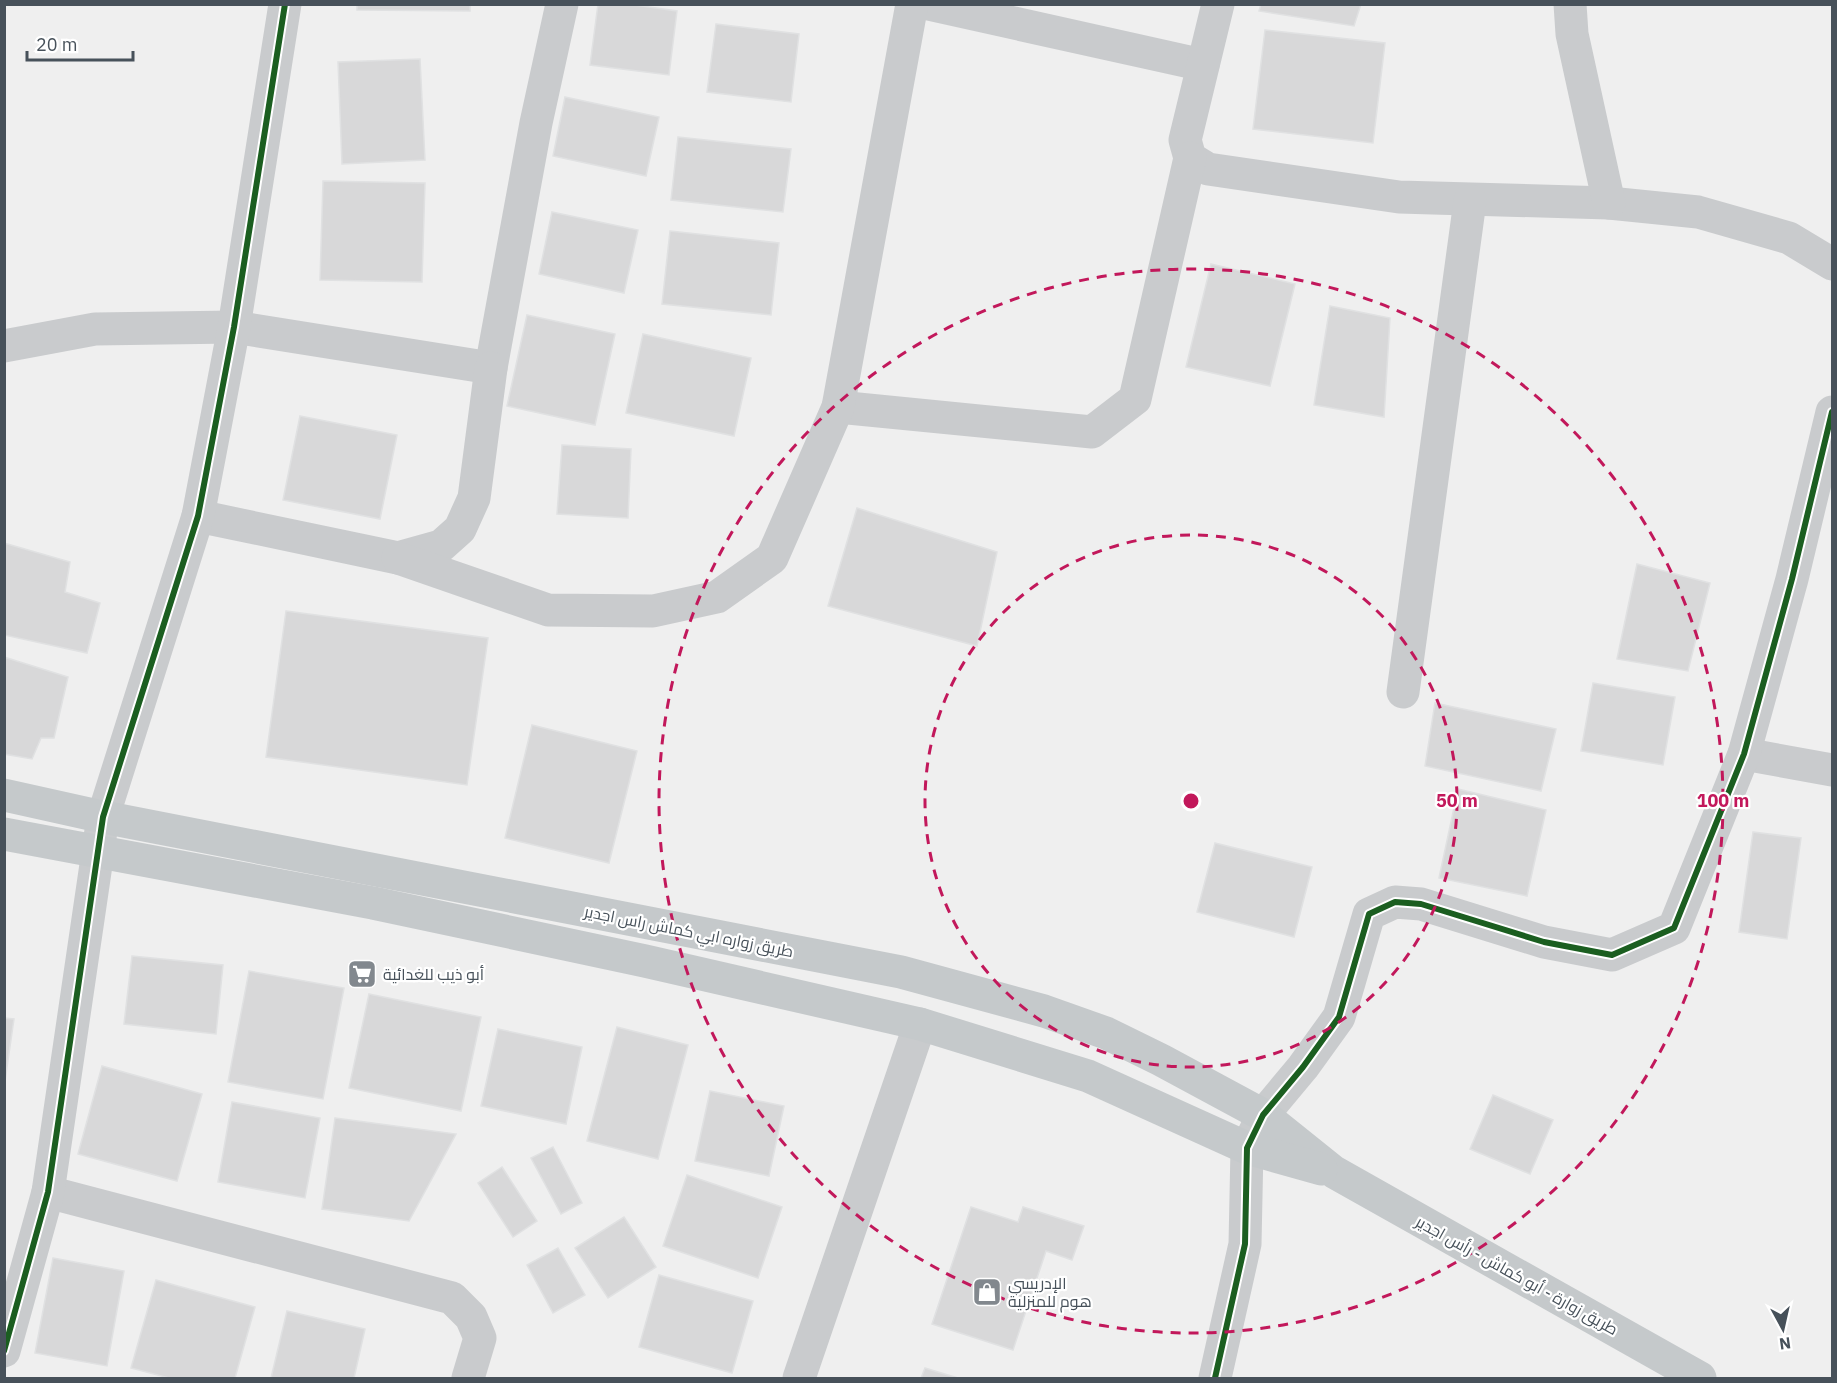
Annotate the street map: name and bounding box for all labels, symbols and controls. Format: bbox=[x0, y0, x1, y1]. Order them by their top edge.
scale bar bbox=[27, 24, 134, 62]
text: 20 m bbox=[36, 33, 78, 56]
text: 50 m bbox=[1436, 789, 1478, 812]
text: 100 m bbox=[1697, 789, 1749, 812]
centre of rings bbox=[1181, 791, 1201, 811]
street label: طريق زواره ابي كماش راس اجدير bbox=[581, 901, 795, 965]
supermarket icon: أبو ذيب للغدائية bbox=[346, 958, 378, 990]
place label: أبو ذيب للغدائية bbox=[383, 964, 484, 984]
street label: طريق زوارة - أبو كماش - رأس اجدير bbox=[1411, 1211, 1622, 1340]
place label: الإدريسي هوم للمنزلية bbox=[1008, 1273, 1092, 1313]
shop icon: الإدريسي هوم للمنزلية bbox=[971, 1276, 1003, 1308]
north arrow bbox=[1753, 1299, 1813, 1359]
text: N bbox=[1778, 1333, 1792, 1355]

